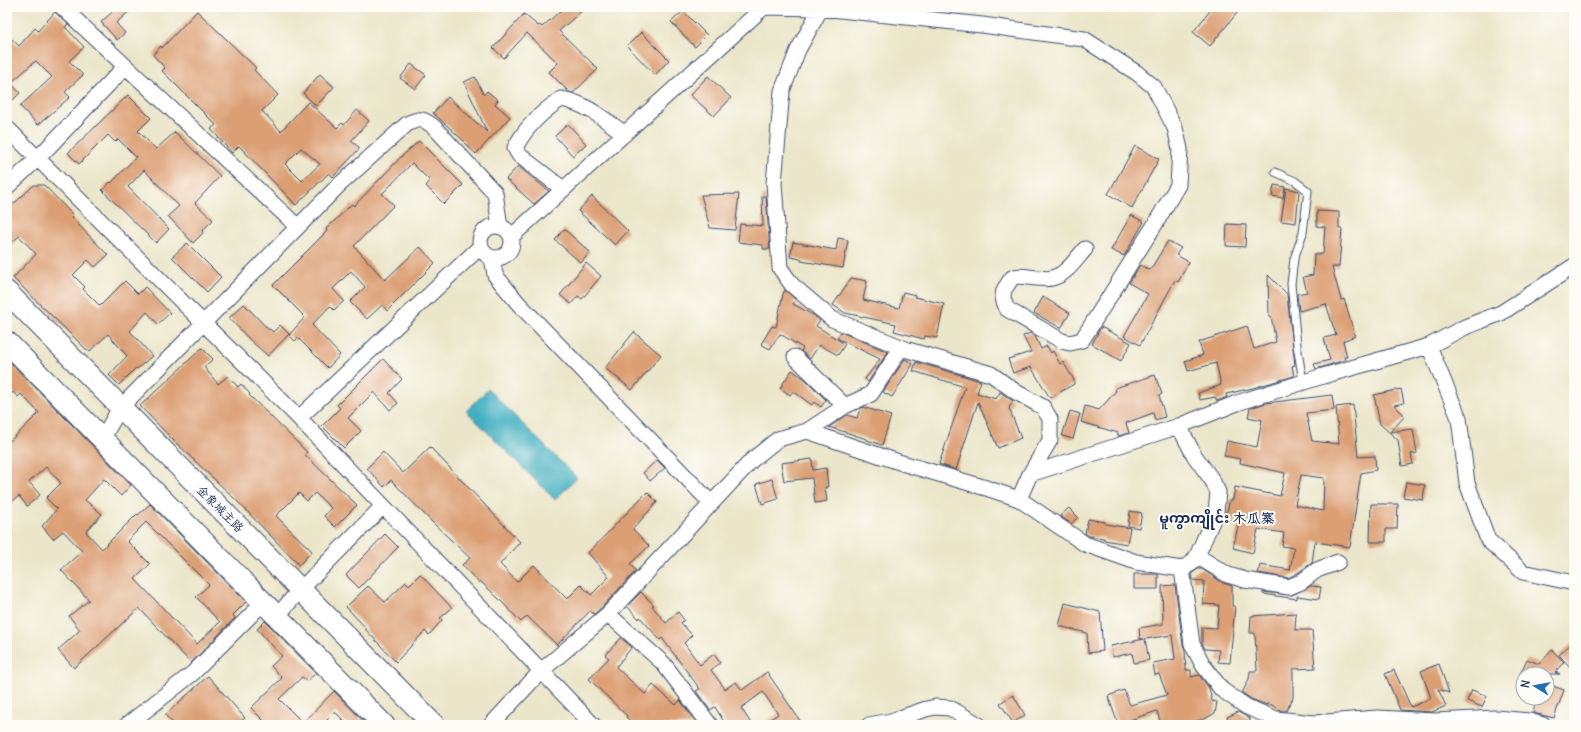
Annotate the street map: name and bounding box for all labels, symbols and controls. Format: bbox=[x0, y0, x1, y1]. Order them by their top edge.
street label: 金象城主路 bbox=[194, 482, 247, 535]
district label: မူကွာကျိုင်း 木瓜寨 bbox=[1159, 508, 1275, 530]
north arrow bbox=[1515, 666, 1555, 706]
text: N bbox=[1518, 679, 1533, 689]

